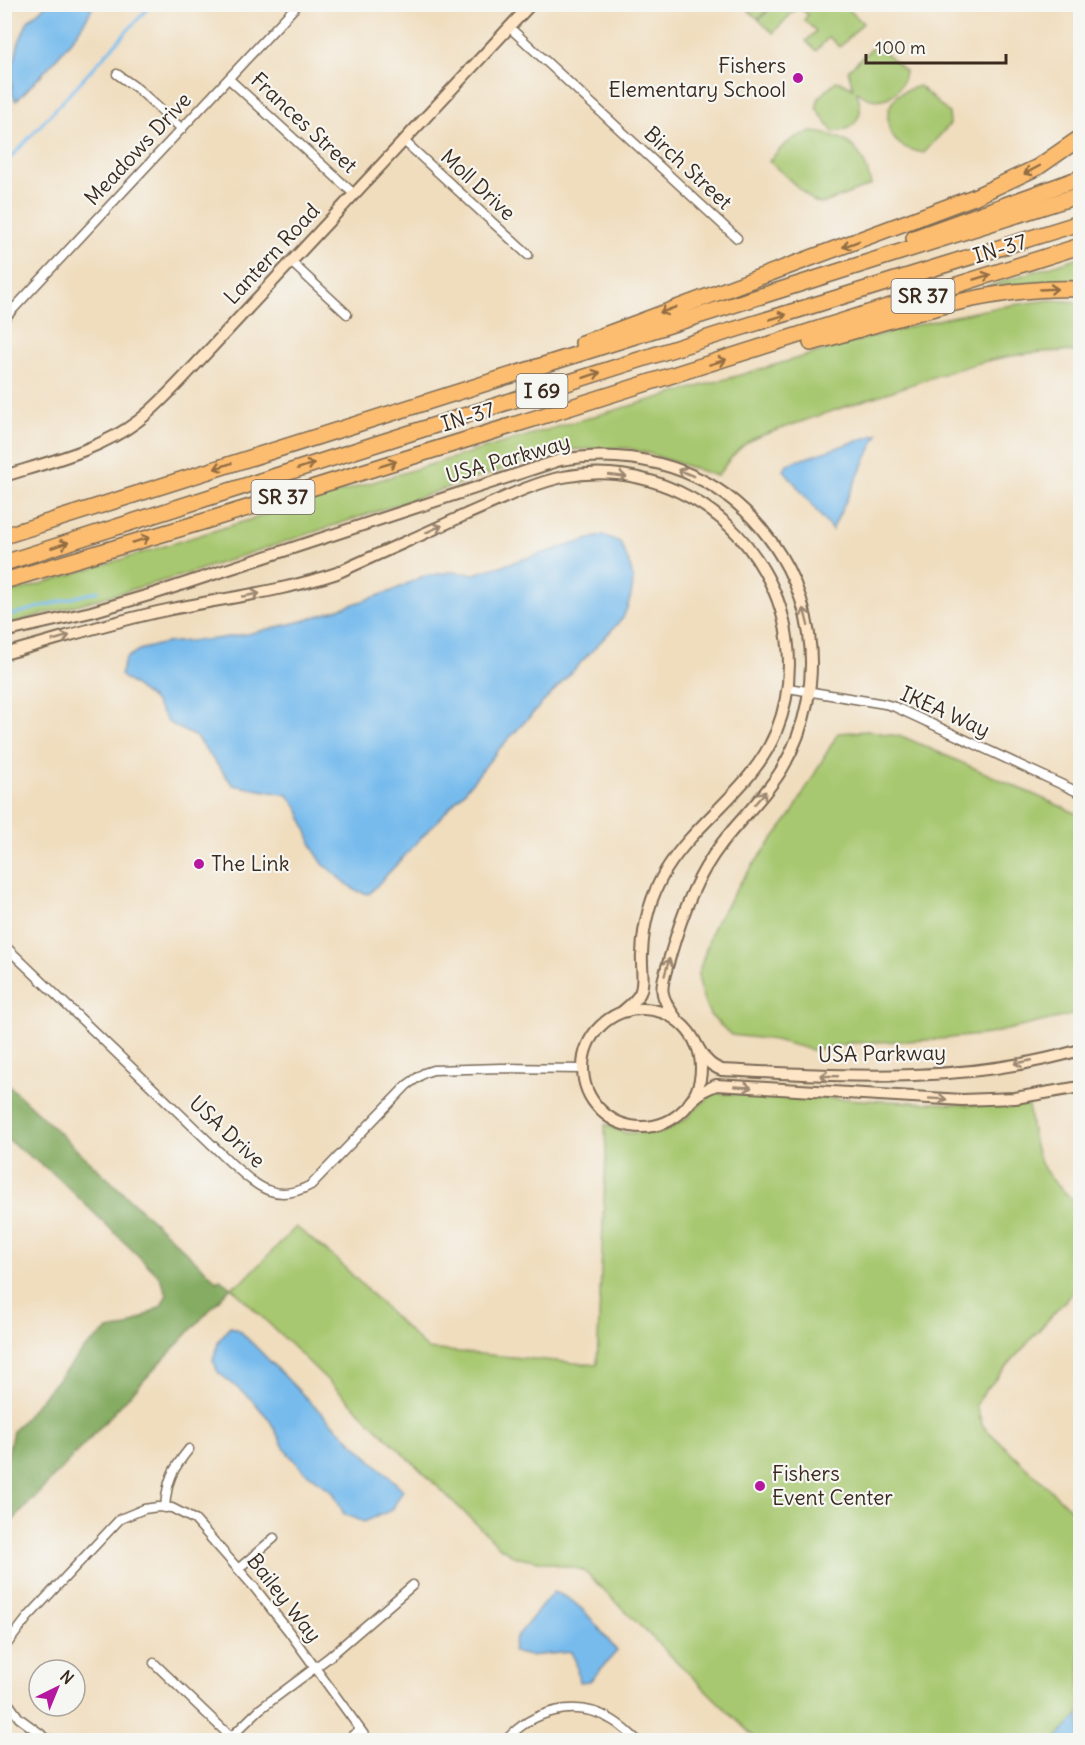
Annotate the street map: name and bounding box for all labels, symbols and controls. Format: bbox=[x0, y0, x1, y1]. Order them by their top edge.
scale bar bbox=[866, 27, 1006, 65]
text: 100 m bbox=[875, 36, 926, 59]
place label: Fishers Elementary School bbox=[609, 52, 786, 103]
street label: Frances Street bbox=[245, 66, 363, 179]
marker: Fishers Elementary School bbox=[791, 71, 805, 85]
street label: Meadows Drive bbox=[78, 86, 197, 211]
street label: Birch Street bbox=[639, 120, 738, 215]
street label: Moll Drive bbox=[435, 143, 521, 226]
one-way arrow bbox=[1023, 165, 1041, 176]
street label: Lantern Road bbox=[218, 198, 325, 310]
street label: IN-37 bbox=[970, 228, 1030, 269]
one-way arrow bbox=[843, 239, 861, 250]
one-way arrow bbox=[972, 271, 991, 282]
road number: SR 37 bbox=[892, 279, 954, 313]
one-way arrow bbox=[1039, 284, 1059, 295]
one-way arrow bbox=[659, 306, 678, 317]
one-way arrow bbox=[768, 311, 787, 322]
one-way arrow bbox=[708, 356, 727, 367]
one-way arrow bbox=[582, 369, 601, 380]
road number: I 69 bbox=[516, 374, 568, 408]
street label: IN-37 bbox=[438, 396, 498, 437]
street label: USA Parkway bbox=[443, 428, 573, 489]
one-way arrow bbox=[378, 458, 397, 469]
one-way arrow bbox=[296, 460, 315, 471]
one-way arrow bbox=[214, 462, 233, 473]
one-way arrow bbox=[677, 467, 695, 478]
one-way arrow bbox=[608, 470, 627, 481]
road number: SR 37 bbox=[252, 480, 314, 514]
one-way arrow bbox=[424, 523, 442, 535]
one-way arrow bbox=[131, 534, 150, 545]
one-way arrow bbox=[50, 539, 69, 550]
one-way arrow bbox=[241, 589, 260, 600]
one-way arrow bbox=[800, 608, 812, 627]
one-way arrow bbox=[51, 632, 70, 643]
street label: IKEA Way bbox=[896, 680, 994, 743]
one-way arrow bbox=[753, 791, 767, 806]
place label: The Link bbox=[211, 850, 289, 877]
marker: The Link bbox=[192, 857, 206, 871]
one-way arrow bbox=[662, 958, 674, 977]
street label: USA Parkway bbox=[818, 1039, 946, 1068]
one-way arrow bbox=[1014, 1057, 1034, 1068]
one-way arrow bbox=[820, 1070, 840, 1081]
one-way arrow bbox=[732, 1082, 752, 1093]
street label: USA Drive bbox=[184, 1090, 271, 1174]
one-way arrow bbox=[927, 1093, 947, 1104]
place label: Fishers Event Center bbox=[772, 1460, 893, 1511]
marker: Fishers Event Center bbox=[753, 1479, 767, 1493]
street label: Bailey Way bbox=[241, 1548, 328, 1648]
north arrow bbox=[27, 1658, 87, 1718]
text: N bbox=[56, 1666, 78, 1688]

